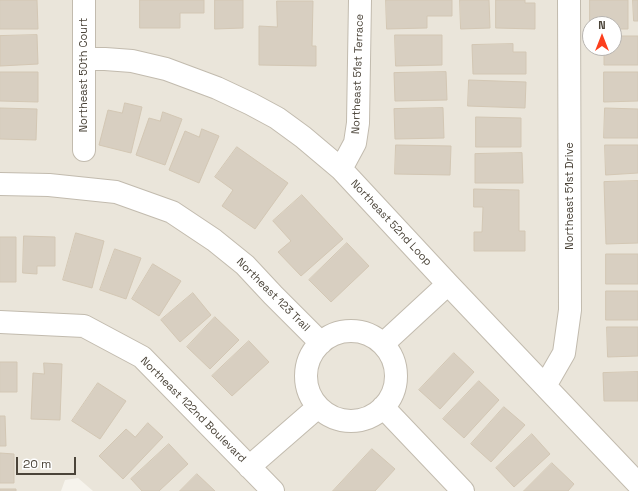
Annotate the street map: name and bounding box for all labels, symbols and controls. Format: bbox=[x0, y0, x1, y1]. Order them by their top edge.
street label: Northeast 51st Terrace bbox=[349, 14, 367, 134]
north arrow bbox=[582, 16, 622, 56]
street label: Northeast 50th Court bbox=[77, 18, 91, 132]
text: N bbox=[598, 18, 606, 32]
street label: Northeast 51st Drive bbox=[563, 142, 577, 250]
street label: Northeast 52nd Loop bbox=[348, 177, 434, 269]
street label: Northeast 123 Trail bbox=[234, 256, 312, 334]
street label: Northeast 122nd Boulevard bbox=[137, 354, 249, 466]
scale bar bbox=[18, 449, 78, 475]
text: 20 m bbox=[23, 456, 51, 472]

